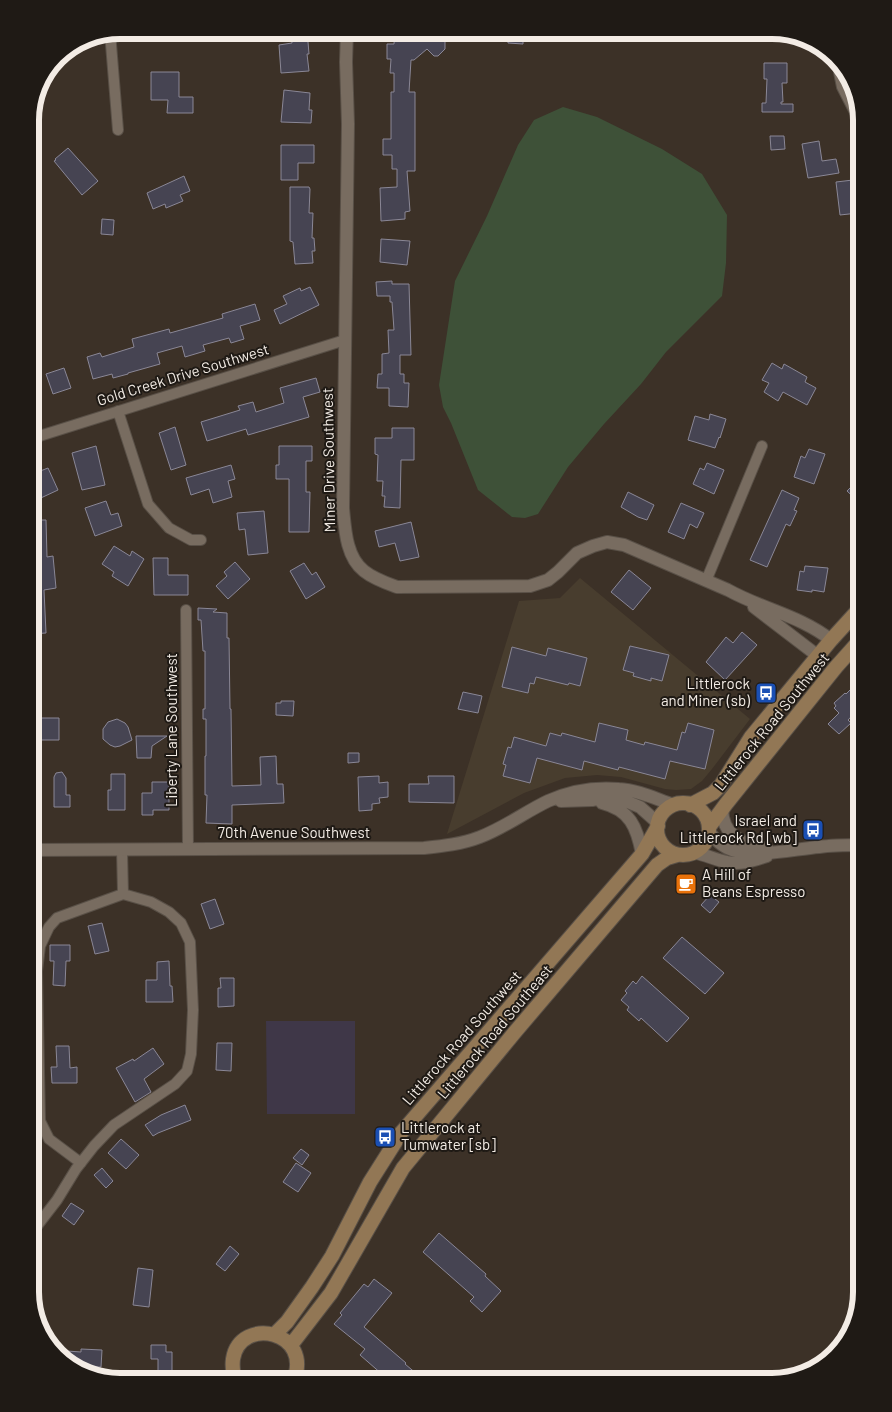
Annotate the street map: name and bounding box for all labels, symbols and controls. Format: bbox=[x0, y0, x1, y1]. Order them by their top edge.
street label: Gold Creek Drive Southwest bbox=[95, 339, 271, 409]
street label: Miner Drive Southwest bbox=[318, 387, 338, 533]
street label: Littlerock Road Southwest bbox=[710, 649, 832, 794]
street label: Liberty Lane Southwest bbox=[162, 653, 180, 807]
place label: Littlerock and Miner (sb) bbox=[661, 674, 750, 709]
bus stop icon: Littlerock and Miner (sb) bbox=[754, 681, 778, 705]
place label: Israel and Littlerock Rd [wb] bbox=[680, 811, 797, 846]
bus stop icon: Israel and Littlerock Rd [wb] bbox=[801, 818, 825, 842]
street label: 70th Avenue Southwest bbox=[218, 823, 370, 841]
place label: A Hill of Beans Espresso bbox=[702, 865, 806, 900]
cafe icon: A Hill of Beans Espresso bbox=[674, 872, 698, 896]
street label: Littlerock Road Southeast bbox=[433, 961, 556, 1102]
street label: Littlerock Road Southwest bbox=[398, 966, 525, 1108]
place label: Littlerock at Tumwater [sb] bbox=[401, 1118, 496, 1153]
bus stop icon: Littlerock at Tumwater [sb] bbox=[373, 1125, 397, 1149]

